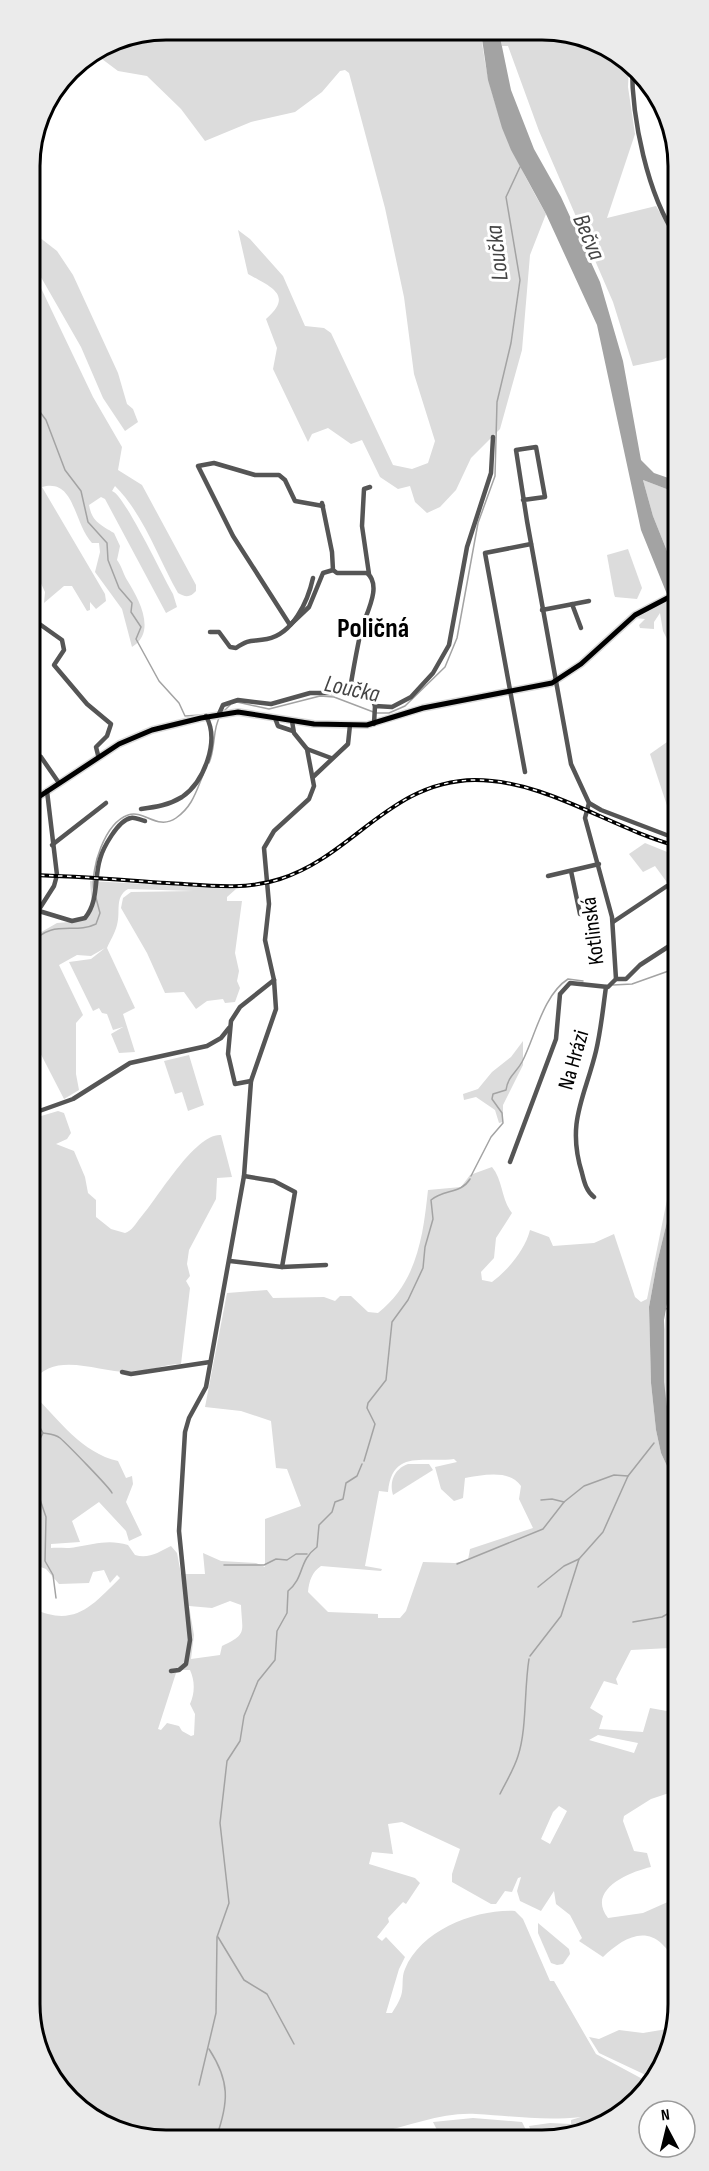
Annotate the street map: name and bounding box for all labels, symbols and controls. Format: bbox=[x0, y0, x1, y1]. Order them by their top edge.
water label: Bečva bbox=[566, 210, 612, 265]
water label: Loučka bbox=[479, 223, 515, 282]
district label: Poličná bbox=[337, 612, 409, 645]
water label: Loučka bbox=[322, 669, 383, 709]
street label: Kotlinská bbox=[575, 895, 611, 967]
street label: Na Hrázi bbox=[553, 1027, 595, 1093]
north arrow bbox=[637, 2099, 697, 2159]
text: N bbox=[660, 2106, 671, 2126]

